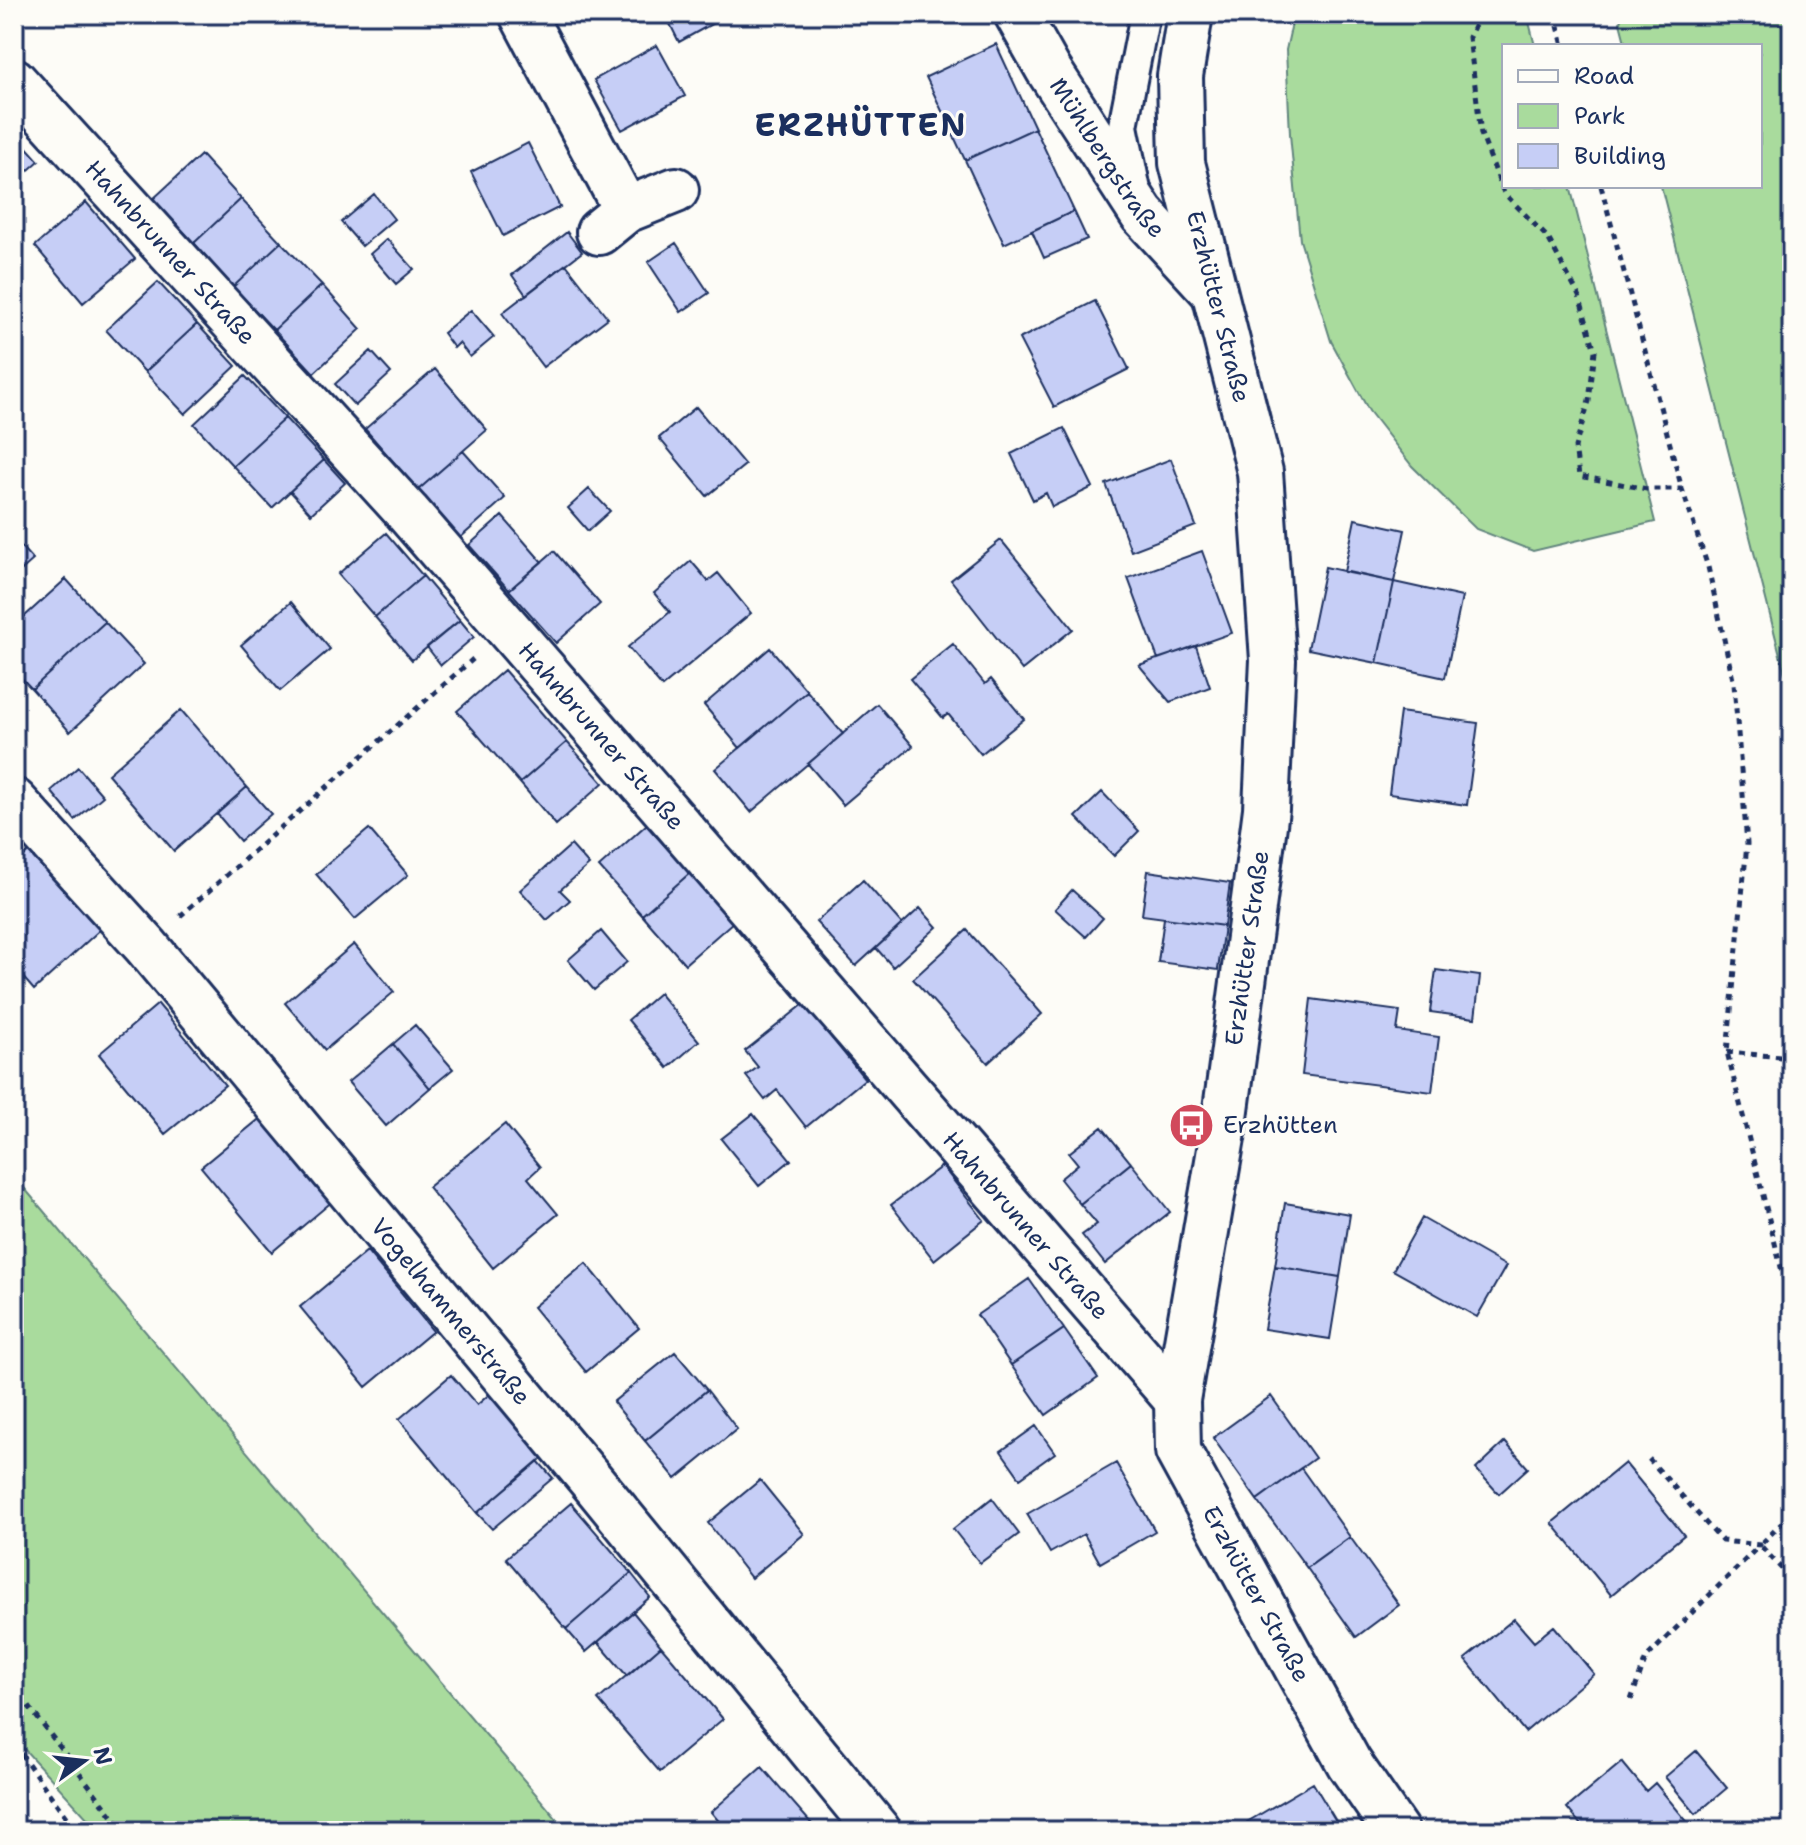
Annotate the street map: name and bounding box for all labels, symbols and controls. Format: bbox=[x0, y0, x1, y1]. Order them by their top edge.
legend bbox=[1502, 44, 1762, 188]
text: Road bbox=[1574, 60, 1634, 92]
street label: Mühlbergstraße bbox=[1042, 72, 1172, 245]
text: Park bbox=[1574, 100, 1626, 132]
district label: ERZHÜTTEN bbox=[754, 103, 968, 146]
text: Building bbox=[1574, 140, 1666, 172]
street label: Hahnbrunner Straße bbox=[78, 153, 263, 352]
street label: Erzhütter Straße bbox=[1179, 207, 1258, 406]
street label: Hahnbrunner Straße bbox=[511, 635, 692, 837]
street label: Erzhütter Straße bbox=[1217, 848, 1277, 1048]
bus stop icon: Erzhütten bbox=[1168, 1101, 1216, 1149]
place label: Erzhütten bbox=[1223, 1109, 1338, 1141]
street label: Hahnbrunner Straße bbox=[935, 1125, 1116, 1327]
street label: Vogelhammerstraße bbox=[363, 1211, 538, 1412]
street label: Erzhütter Straße bbox=[1195, 1500, 1318, 1688]
north arrow bbox=[44, 1721, 124, 1801]
text: N bbox=[87, 1744, 119, 1768]

